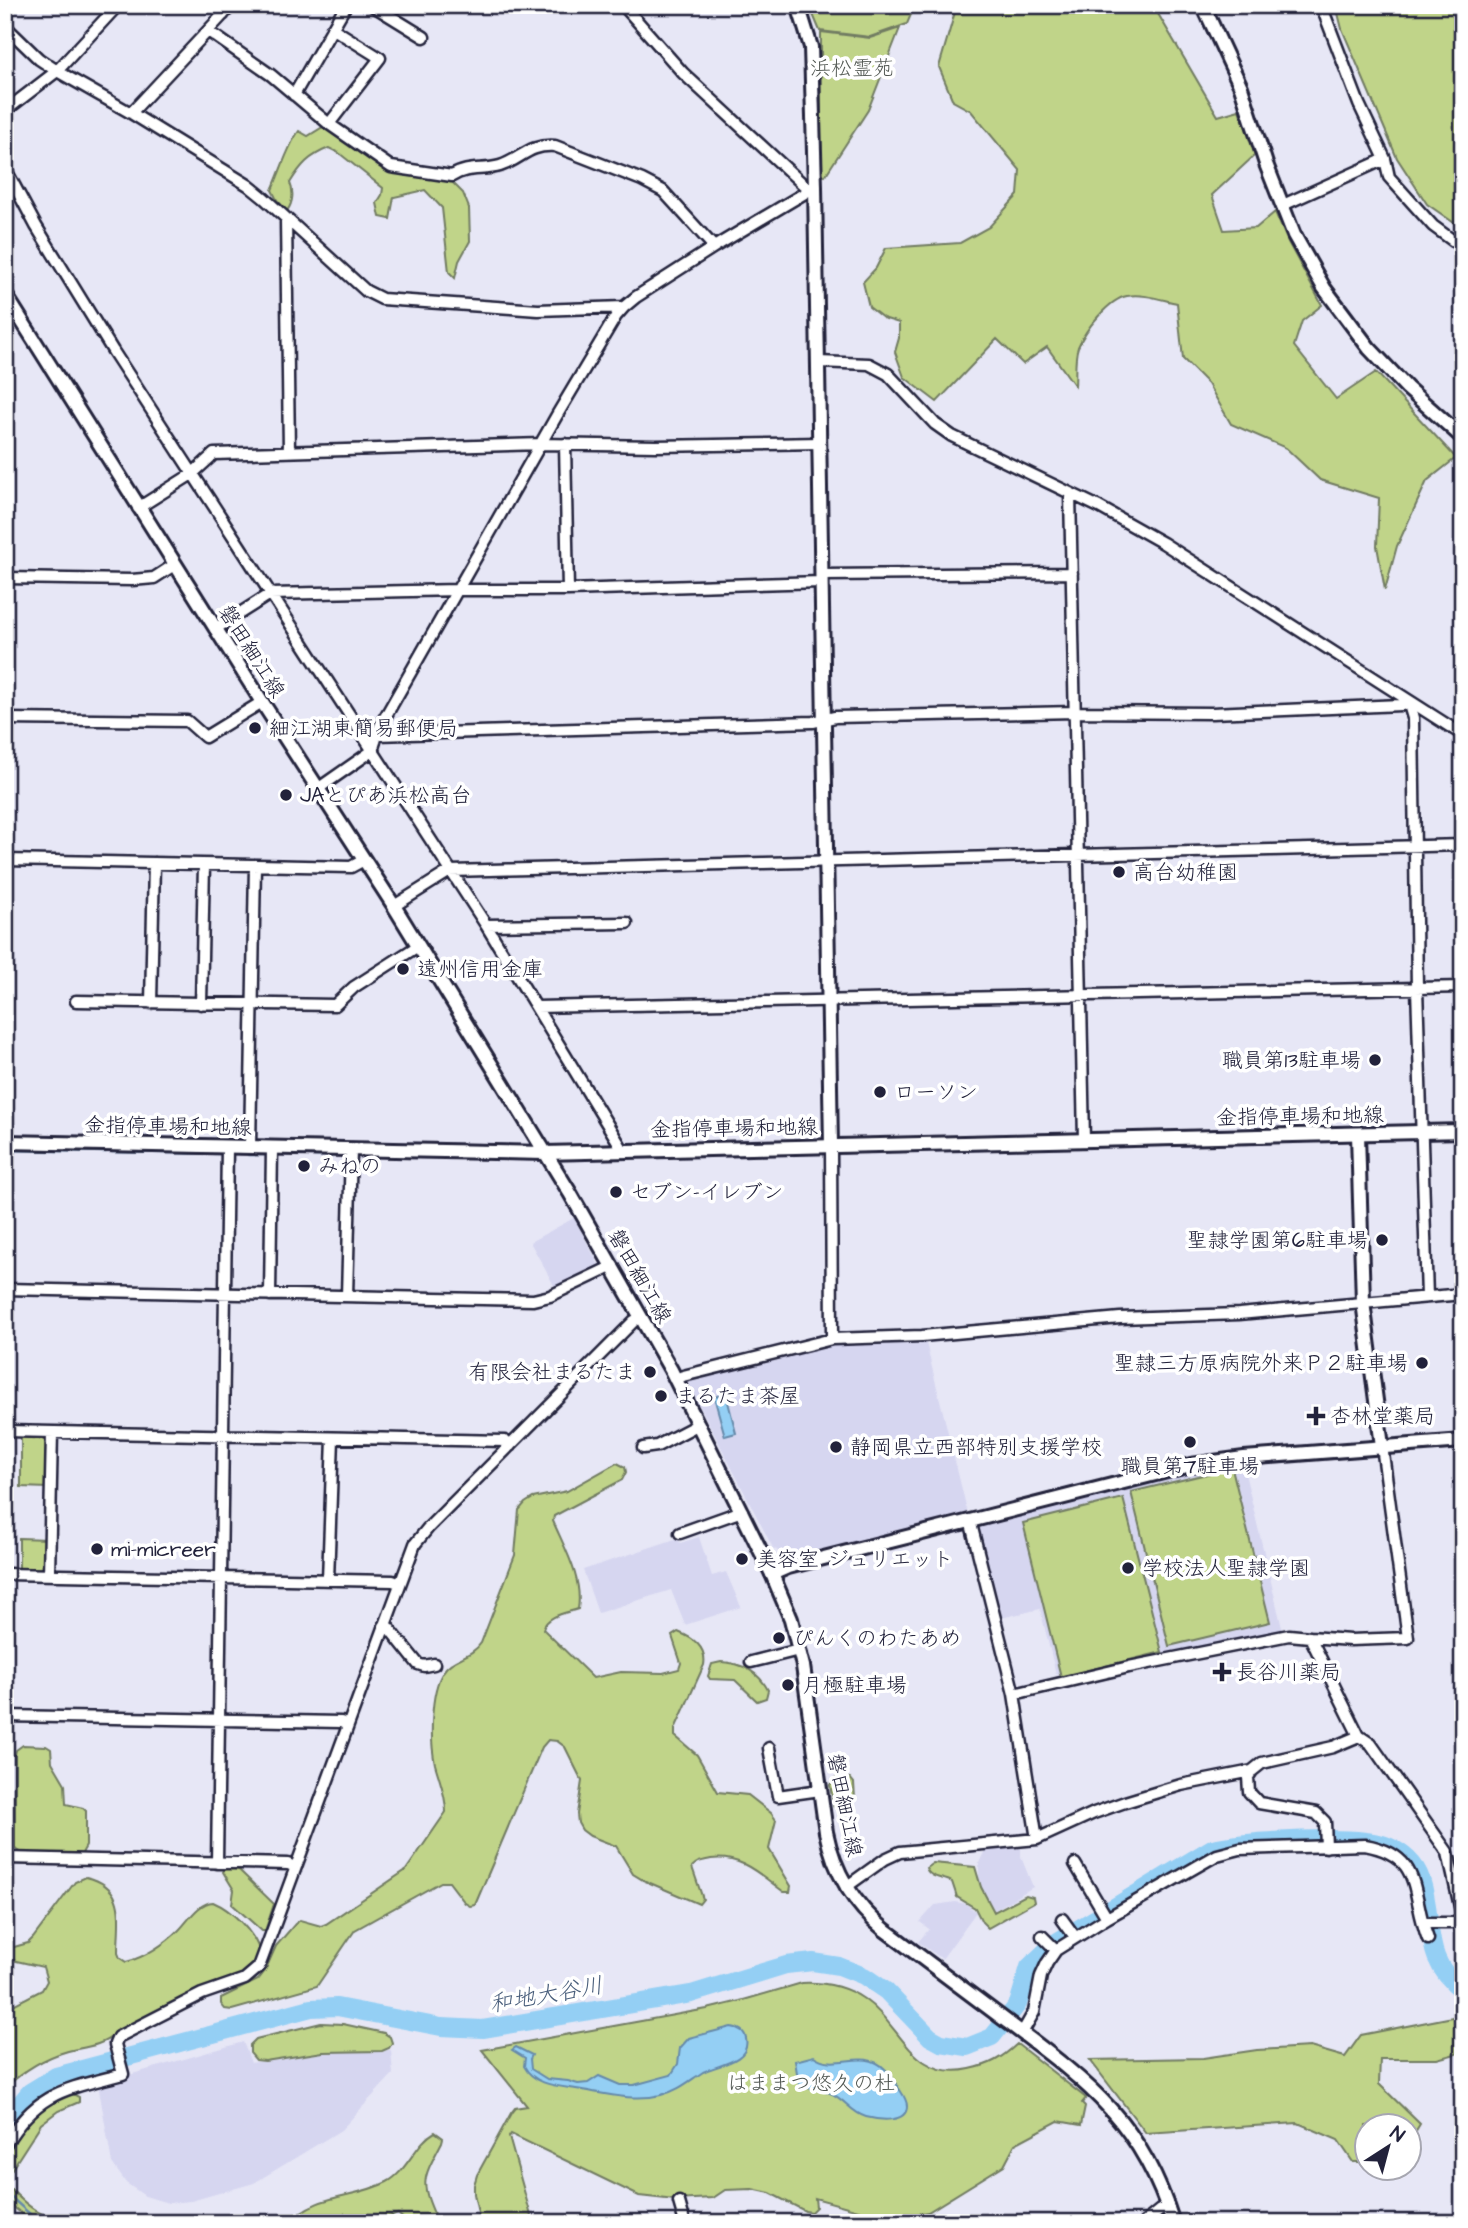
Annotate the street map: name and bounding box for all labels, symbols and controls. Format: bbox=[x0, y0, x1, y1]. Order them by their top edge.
park label: 浜松霊苑 bbox=[810, 54, 894, 83]
street label: 磐田細江線 bbox=[211, 599, 292, 703]
place label: 細江湖東簡易郵便局 bbox=[269, 714, 458, 743]
marker: 細江湖東簡易郵便局 bbox=[247, 720, 263, 736]
place label: JAとぴあ浜松高台 bbox=[300, 781, 472, 810]
marker: JAとぴあ浜松高台 bbox=[278, 787, 294, 803]
place label: 高台幼稚園 bbox=[1133, 858, 1238, 887]
marker: 高台幼稚園 bbox=[1111, 864, 1127, 880]
place label: 遠州信用金庫 bbox=[417, 955, 543, 984]
marker: 遠州信用金庫 bbox=[395, 961, 411, 977]
place label: 職員第13駐車場 bbox=[1222, 1046, 1361, 1075]
marker: 職員第13駐車場 bbox=[1367, 1052, 1383, 1068]
place label: ローソン bbox=[894, 1078, 978, 1107]
marker: ローソン bbox=[872, 1084, 888, 1100]
street label: 金指停車場和地線 bbox=[1216, 1101, 1384, 1132]
street label: 金指停車場和地線 bbox=[84, 1111, 252, 1142]
street label: 金指停車場和地線 bbox=[650, 1113, 818, 1144]
place label: みねの bbox=[318, 1152, 381, 1181]
marker: みねの bbox=[296, 1158, 312, 1174]
place label: セブン-イレブン bbox=[630, 1178, 784, 1207]
marker: セブン-イレブン bbox=[608, 1184, 624, 1200]
street label: 磐田細江線 bbox=[601, 1224, 678, 1329]
place label: 聖隷学園第6駐車場 bbox=[1187, 1226, 1368, 1255]
marker: 聖隷学園第6駐車場 bbox=[1374, 1232, 1390, 1248]
place label: 聖隷三方原病院外来Ｐ２駐車場 bbox=[1114, 1349, 1408, 1378]
marker: 聖隷三方原病院外来Ｐ２駐車場 bbox=[1414, 1355, 1430, 1371]
place label: 有限会社まるたま bbox=[468, 1358, 636, 1387]
marker: 有限会社まるたま bbox=[642, 1364, 658, 1380]
place label: まるたま茶屋 bbox=[675, 1382, 801, 1411]
marker: まるたま茶屋 bbox=[653, 1388, 669, 1404]
place label: 杏林堂薬局 bbox=[1330, 1402, 1435, 1431]
marker: 杏林堂薬局 bbox=[1308, 1408, 1324, 1424]
place label: 静岡県立西部特別支援学校 bbox=[850, 1433, 1102, 1462]
marker: 職員第7駐車場 bbox=[1182, 1434, 1198, 1450]
marker: 静岡県立西部特別支援学校 bbox=[828, 1439, 844, 1455]
place label: 職員第7駐車場 bbox=[1121, 1452, 1259, 1481]
place label: mi-micreer bbox=[111, 1535, 216, 1564]
marker: mi-micreer bbox=[89, 1541, 105, 1557]
place label: 美容室 ジュリエット bbox=[756, 1545, 953, 1574]
marker: 美容室 ジュリエット bbox=[734, 1551, 750, 1567]
place label: 学校法人聖隷学園 bbox=[1142, 1554, 1310, 1583]
marker: 学校法人聖隷学園 bbox=[1120, 1560, 1136, 1576]
place label: ぴんくのわたあめ bbox=[793, 1624, 961, 1653]
marker: ぴんくのわたあめ bbox=[771, 1630, 787, 1646]
place label: 長谷川薬局 bbox=[1236, 1658, 1341, 1687]
marker: 長谷川薬局 bbox=[1214, 1664, 1230, 1680]
place label: 月極駐車場 bbox=[802, 1671, 907, 1700]
marker: 月極駐車場 bbox=[780, 1677, 796, 1693]
street label: 磐田細江線 bbox=[820, 1751, 869, 1859]
water label: 和地大谷川 bbox=[487, 1969, 606, 2021]
park label: はままつ悠久の杜 bbox=[727, 2069, 895, 2098]
north arrow bbox=[1352, 2112, 1422, 2182]
text: N bbox=[1384, 2120, 1410, 2149]

